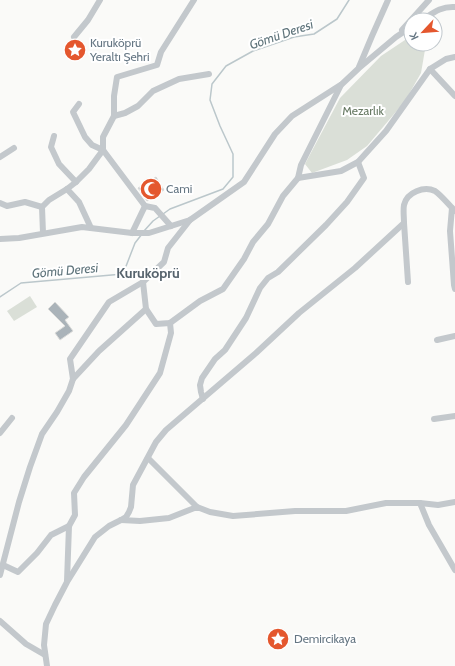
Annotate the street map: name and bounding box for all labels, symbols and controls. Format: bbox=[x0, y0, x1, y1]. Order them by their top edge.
north arrow bbox=[403, 12, 443, 52]
water label: Gömü Deresi bbox=[247, 16, 315, 52]
text: K bbox=[406, 30, 422, 43]
place label: Kuruköprü Yeraltı Şehri bbox=[89, 35, 149, 64]
place icon: Kuruköprü Yeraltı Şehri bbox=[62, 37, 88, 63]
park label: Mezarlık bbox=[342, 103, 384, 118]
mosque icon: Cami bbox=[138, 176, 164, 202]
place label: Cami bbox=[166, 181, 192, 196]
water label: Gömü Deresi bbox=[31, 259, 99, 281]
district label: Kuruköprü bbox=[116, 264, 180, 282]
place icon: Demircikaya bbox=[265, 626, 291, 652]
place label: Demircikaya bbox=[294, 631, 356, 646]

